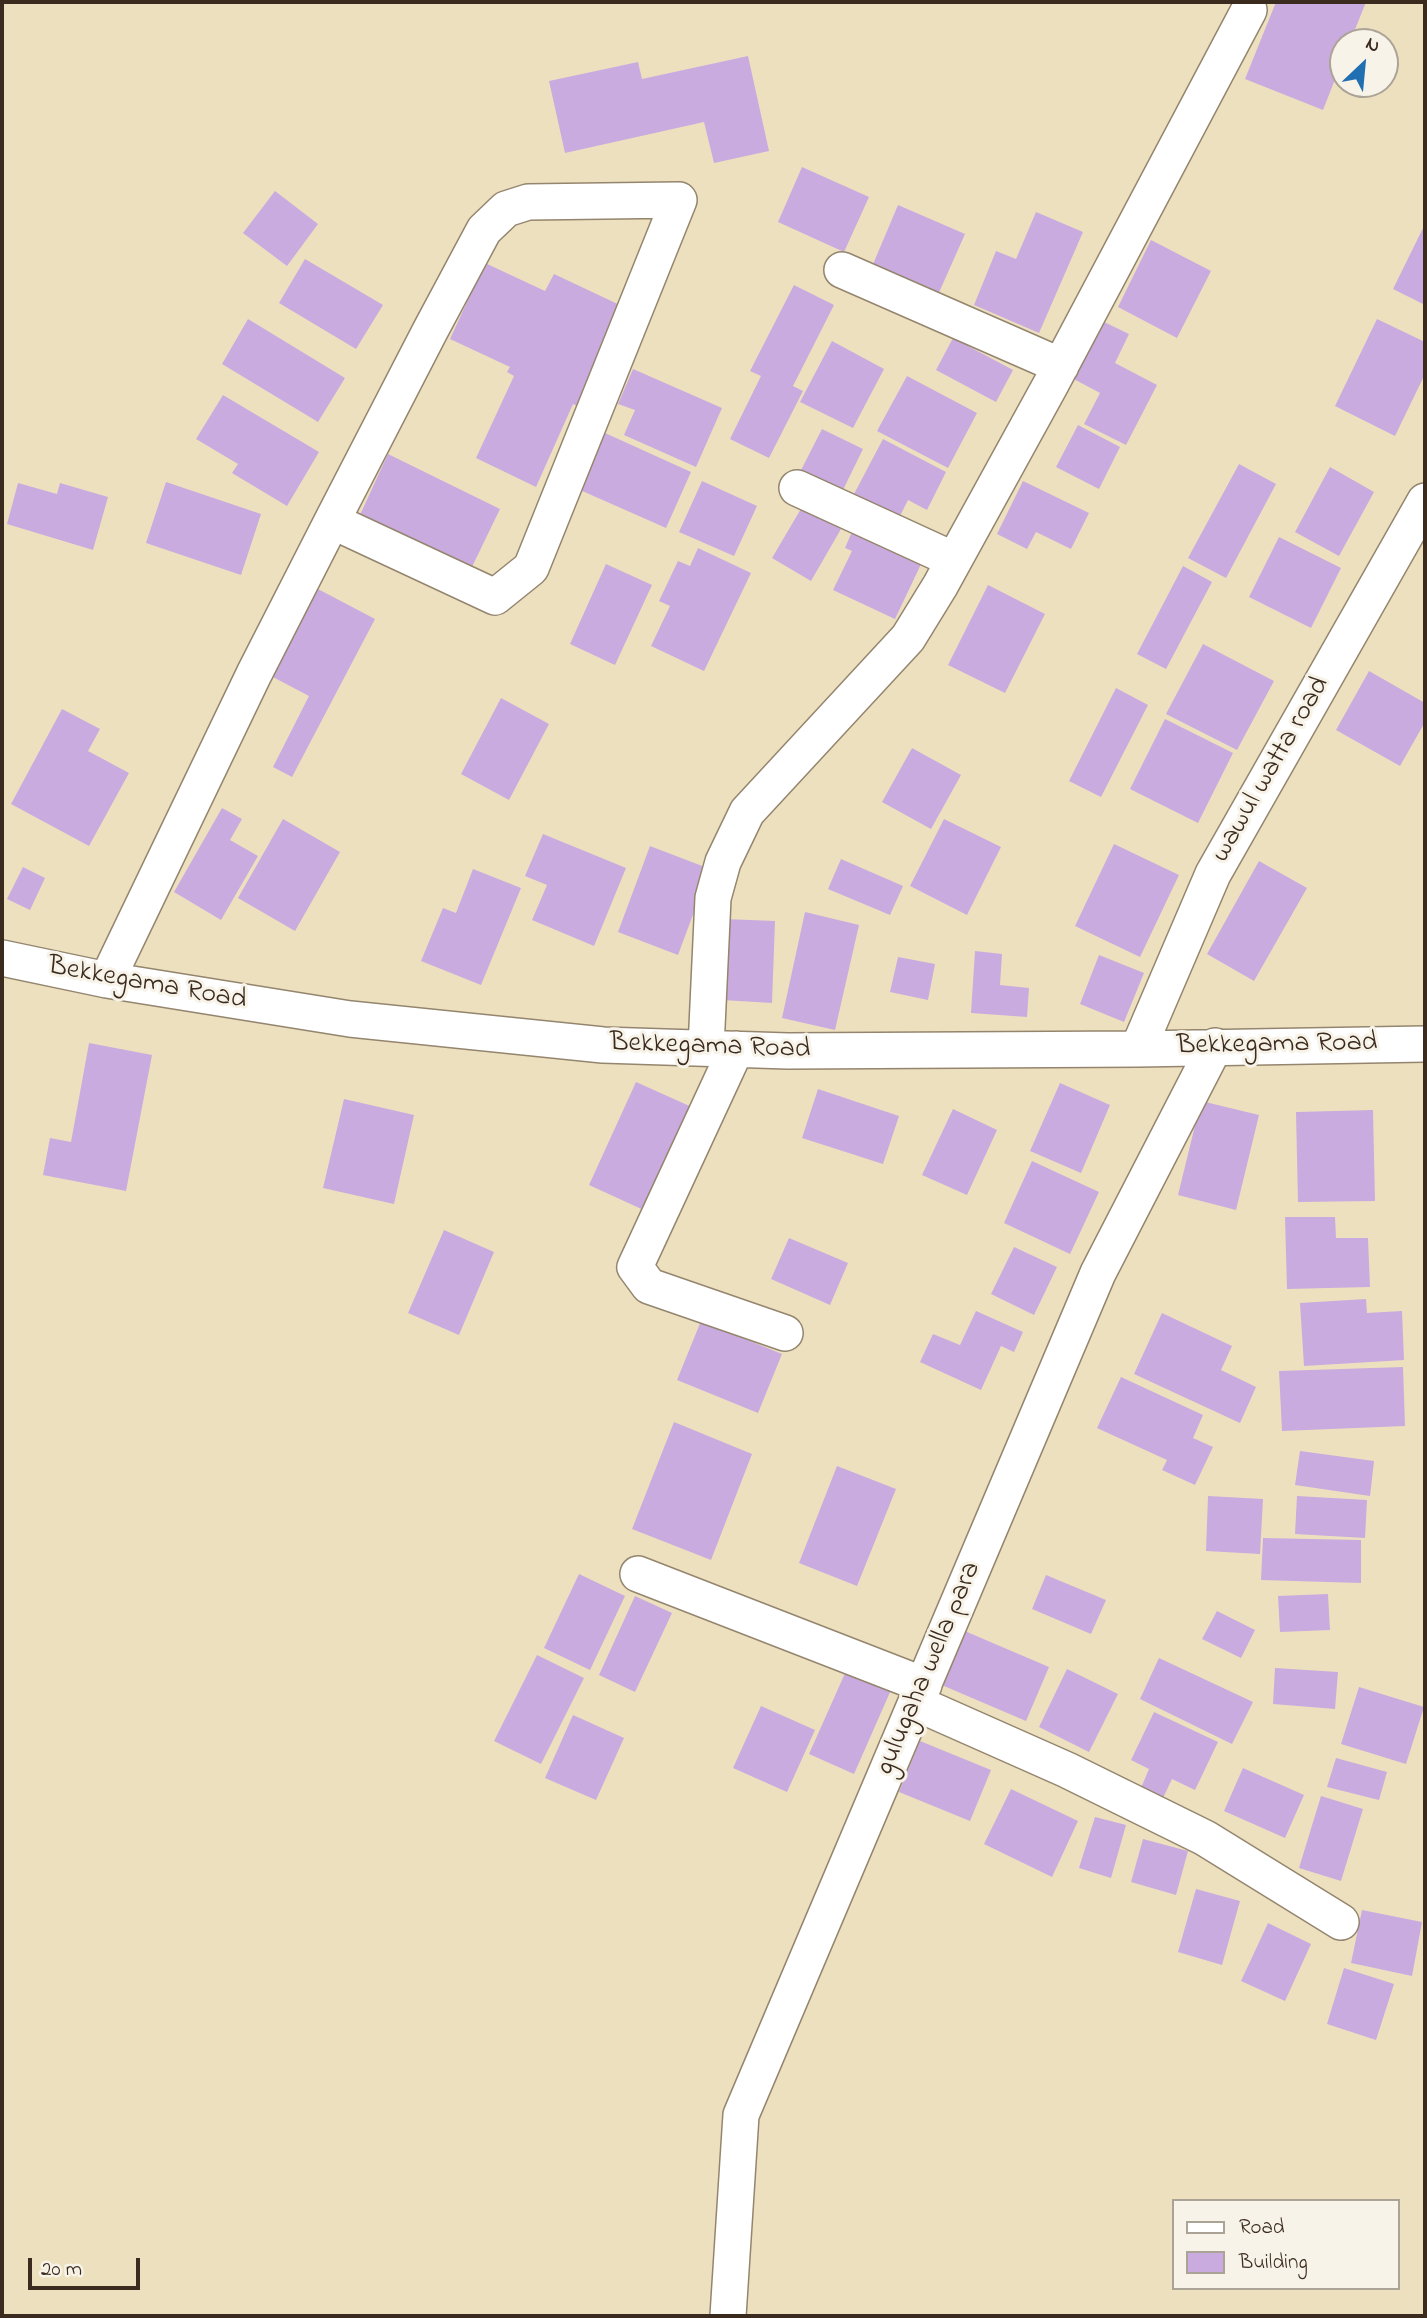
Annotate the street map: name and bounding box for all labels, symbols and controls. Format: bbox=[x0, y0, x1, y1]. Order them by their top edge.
north arrow bbox=[1329, 28, 1399, 98]
text: N bbox=[1361, 31, 1384, 60]
street label: wawul watta road bbox=[1205, 672, 1339, 868]
street label: Bekkegama Road bbox=[45, 951, 249, 1019]
street label: Bekkegama Road bbox=[1176, 1027, 1378, 1065]
street label: Bekkegama Road bbox=[609, 1028, 811, 1068]
street label: gulugaha wella para bbox=[870, 1557, 990, 1781]
legend bbox=[1172, 2199, 1399, 2290]
text: Road bbox=[1239, 2213, 1285, 2243]
scale bar bbox=[32, 2244, 144, 2288]
text: Building bbox=[1239, 2248, 1308, 2278]
text: 20 m bbox=[41, 2255, 82, 2285]

